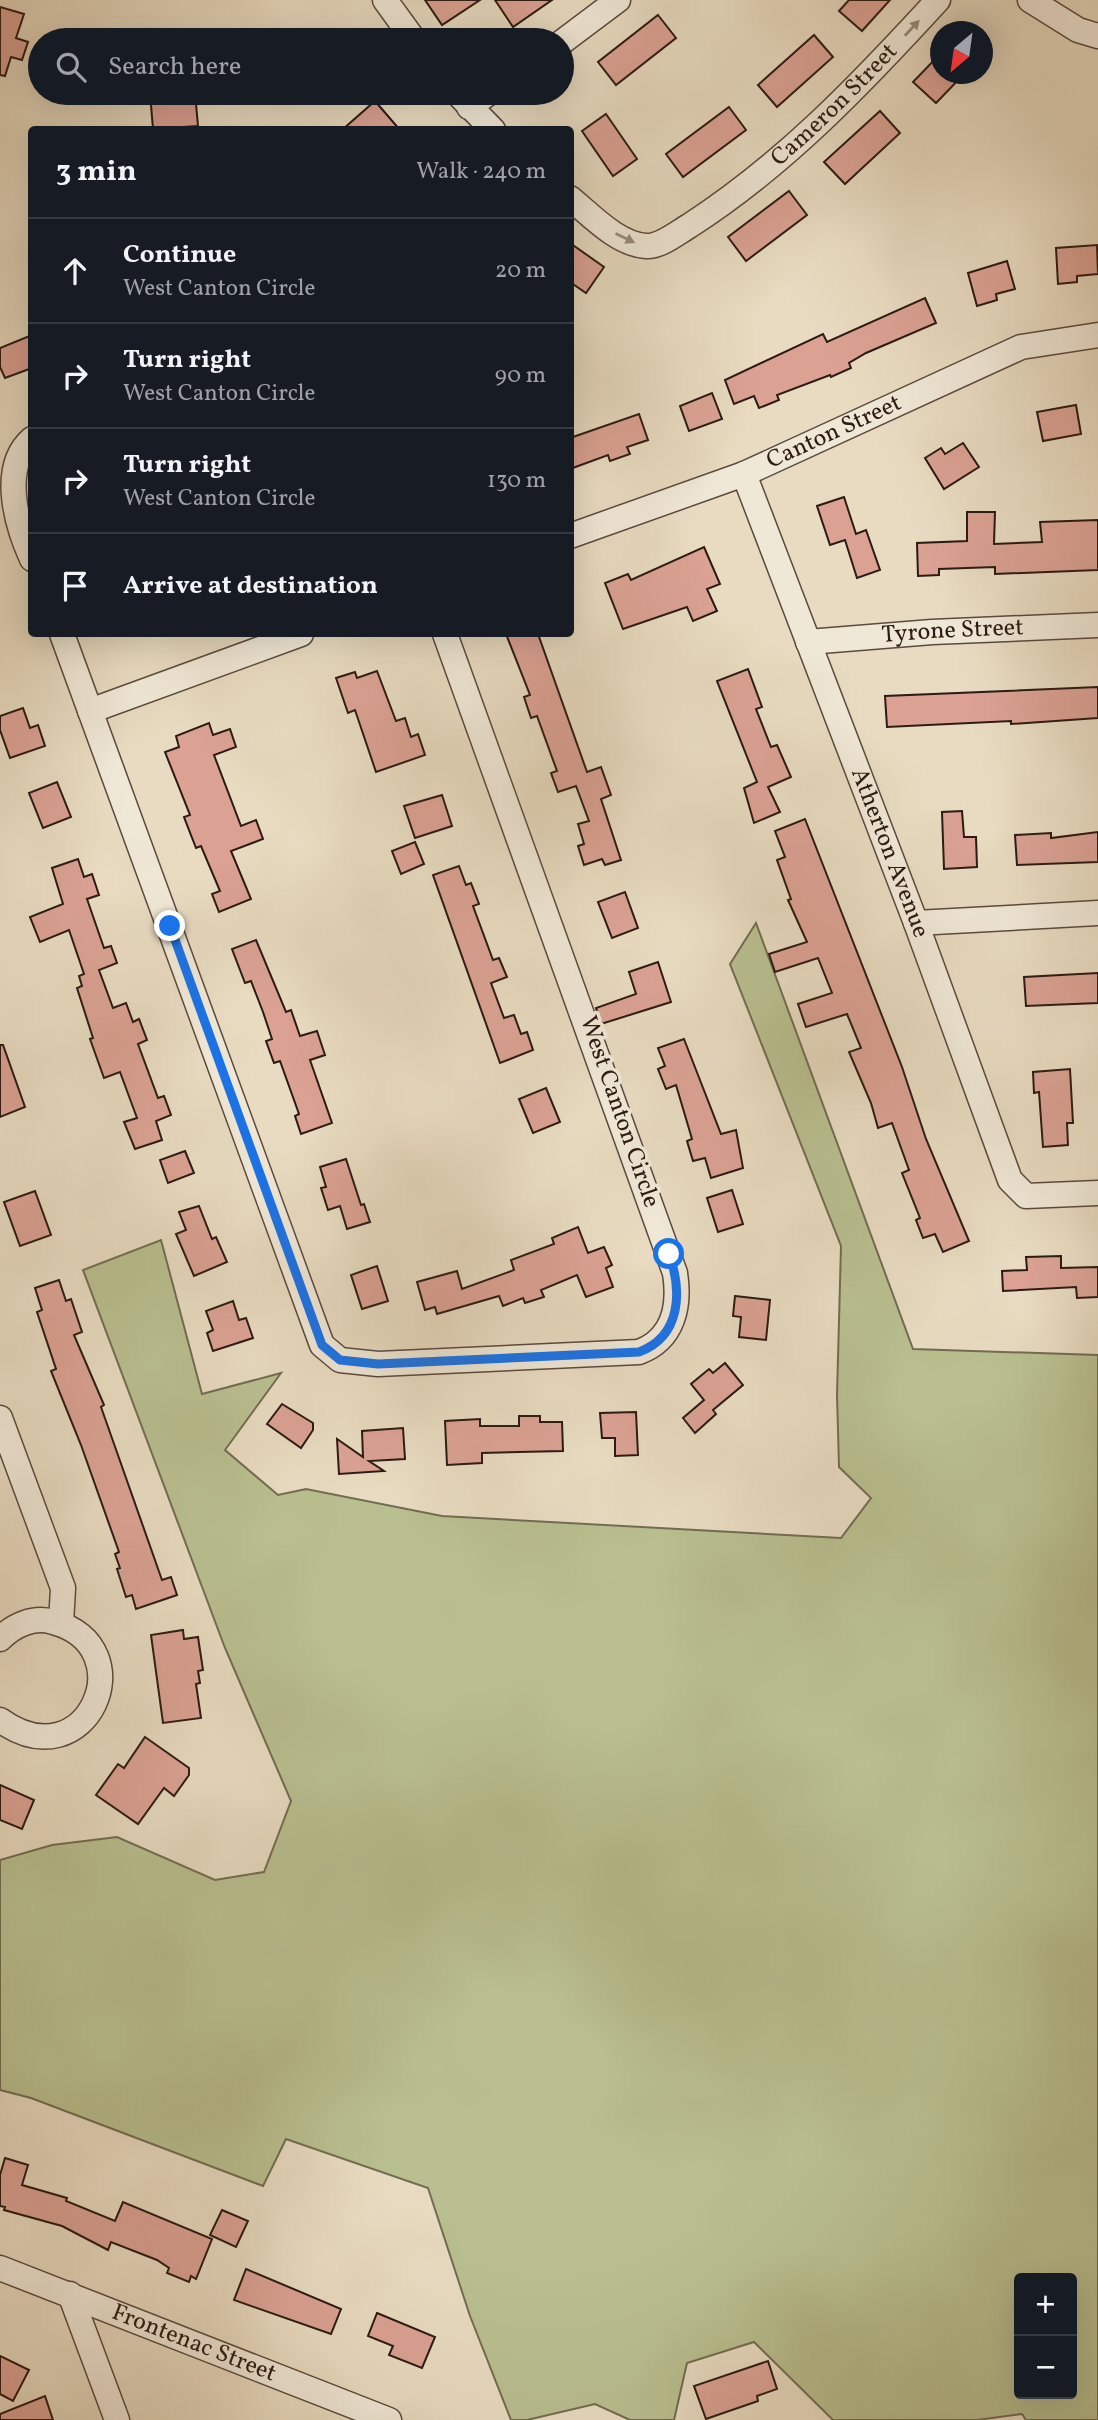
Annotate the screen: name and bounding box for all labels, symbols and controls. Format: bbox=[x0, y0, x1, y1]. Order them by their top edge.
one-way arrow bbox=[904, 19, 920, 37]
north arrow bbox=[930, 21, 993, 84]
search box bbox=[28, 28, 574, 105]
street label: Cameron Street bbox=[764, 36, 906, 175]
icon: search bbox=[52, 48, 90, 86]
text: Search here bbox=[108, 49, 241, 85]
text: 3 min bbox=[56, 151, 137, 193]
text: Walk · 240 m bbox=[416, 156, 546, 188]
one-way arrow bbox=[615, 232, 635, 244]
text: Continue bbox=[123, 237, 236, 273]
icon: ahead bbox=[56, 252, 94, 290]
text: 20 m bbox=[495, 255, 546, 287]
text: West Canton Circle bbox=[123, 273, 315, 305]
text: Turn right bbox=[123, 342, 251, 378]
icon: right bbox=[56, 357, 94, 395]
text: 90 m bbox=[495, 360, 546, 392]
text: West Canton Circle bbox=[123, 378, 315, 410]
street label: Canton Street bbox=[761, 387, 907, 478]
text: Turn right bbox=[123, 447, 251, 483]
icon: right bbox=[56, 462, 94, 500]
text: 130 m bbox=[487, 465, 546, 497]
text: West Canton Circle bbox=[123, 483, 315, 515]
icon: arrive bbox=[56, 567, 94, 605]
text: Arrive at destination bbox=[123, 568, 378, 604]
street label: Tyrone Street bbox=[880, 611, 1024, 653]
street label: Atherton Avenue bbox=[841, 763, 937, 943]
route end bbox=[154, 910, 185, 941]
street label: West Canton Circle bbox=[570, 1012, 668, 1212]
route start bbox=[653, 1238, 684, 1269]
map controls bbox=[1014, 2273, 1077, 2399]
button: + bbox=[1014, 2273, 1077, 2336]
street label: Frontenac Street bbox=[106, 2296, 281, 2391]
button: − bbox=[1014, 2336, 1077, 2399]

